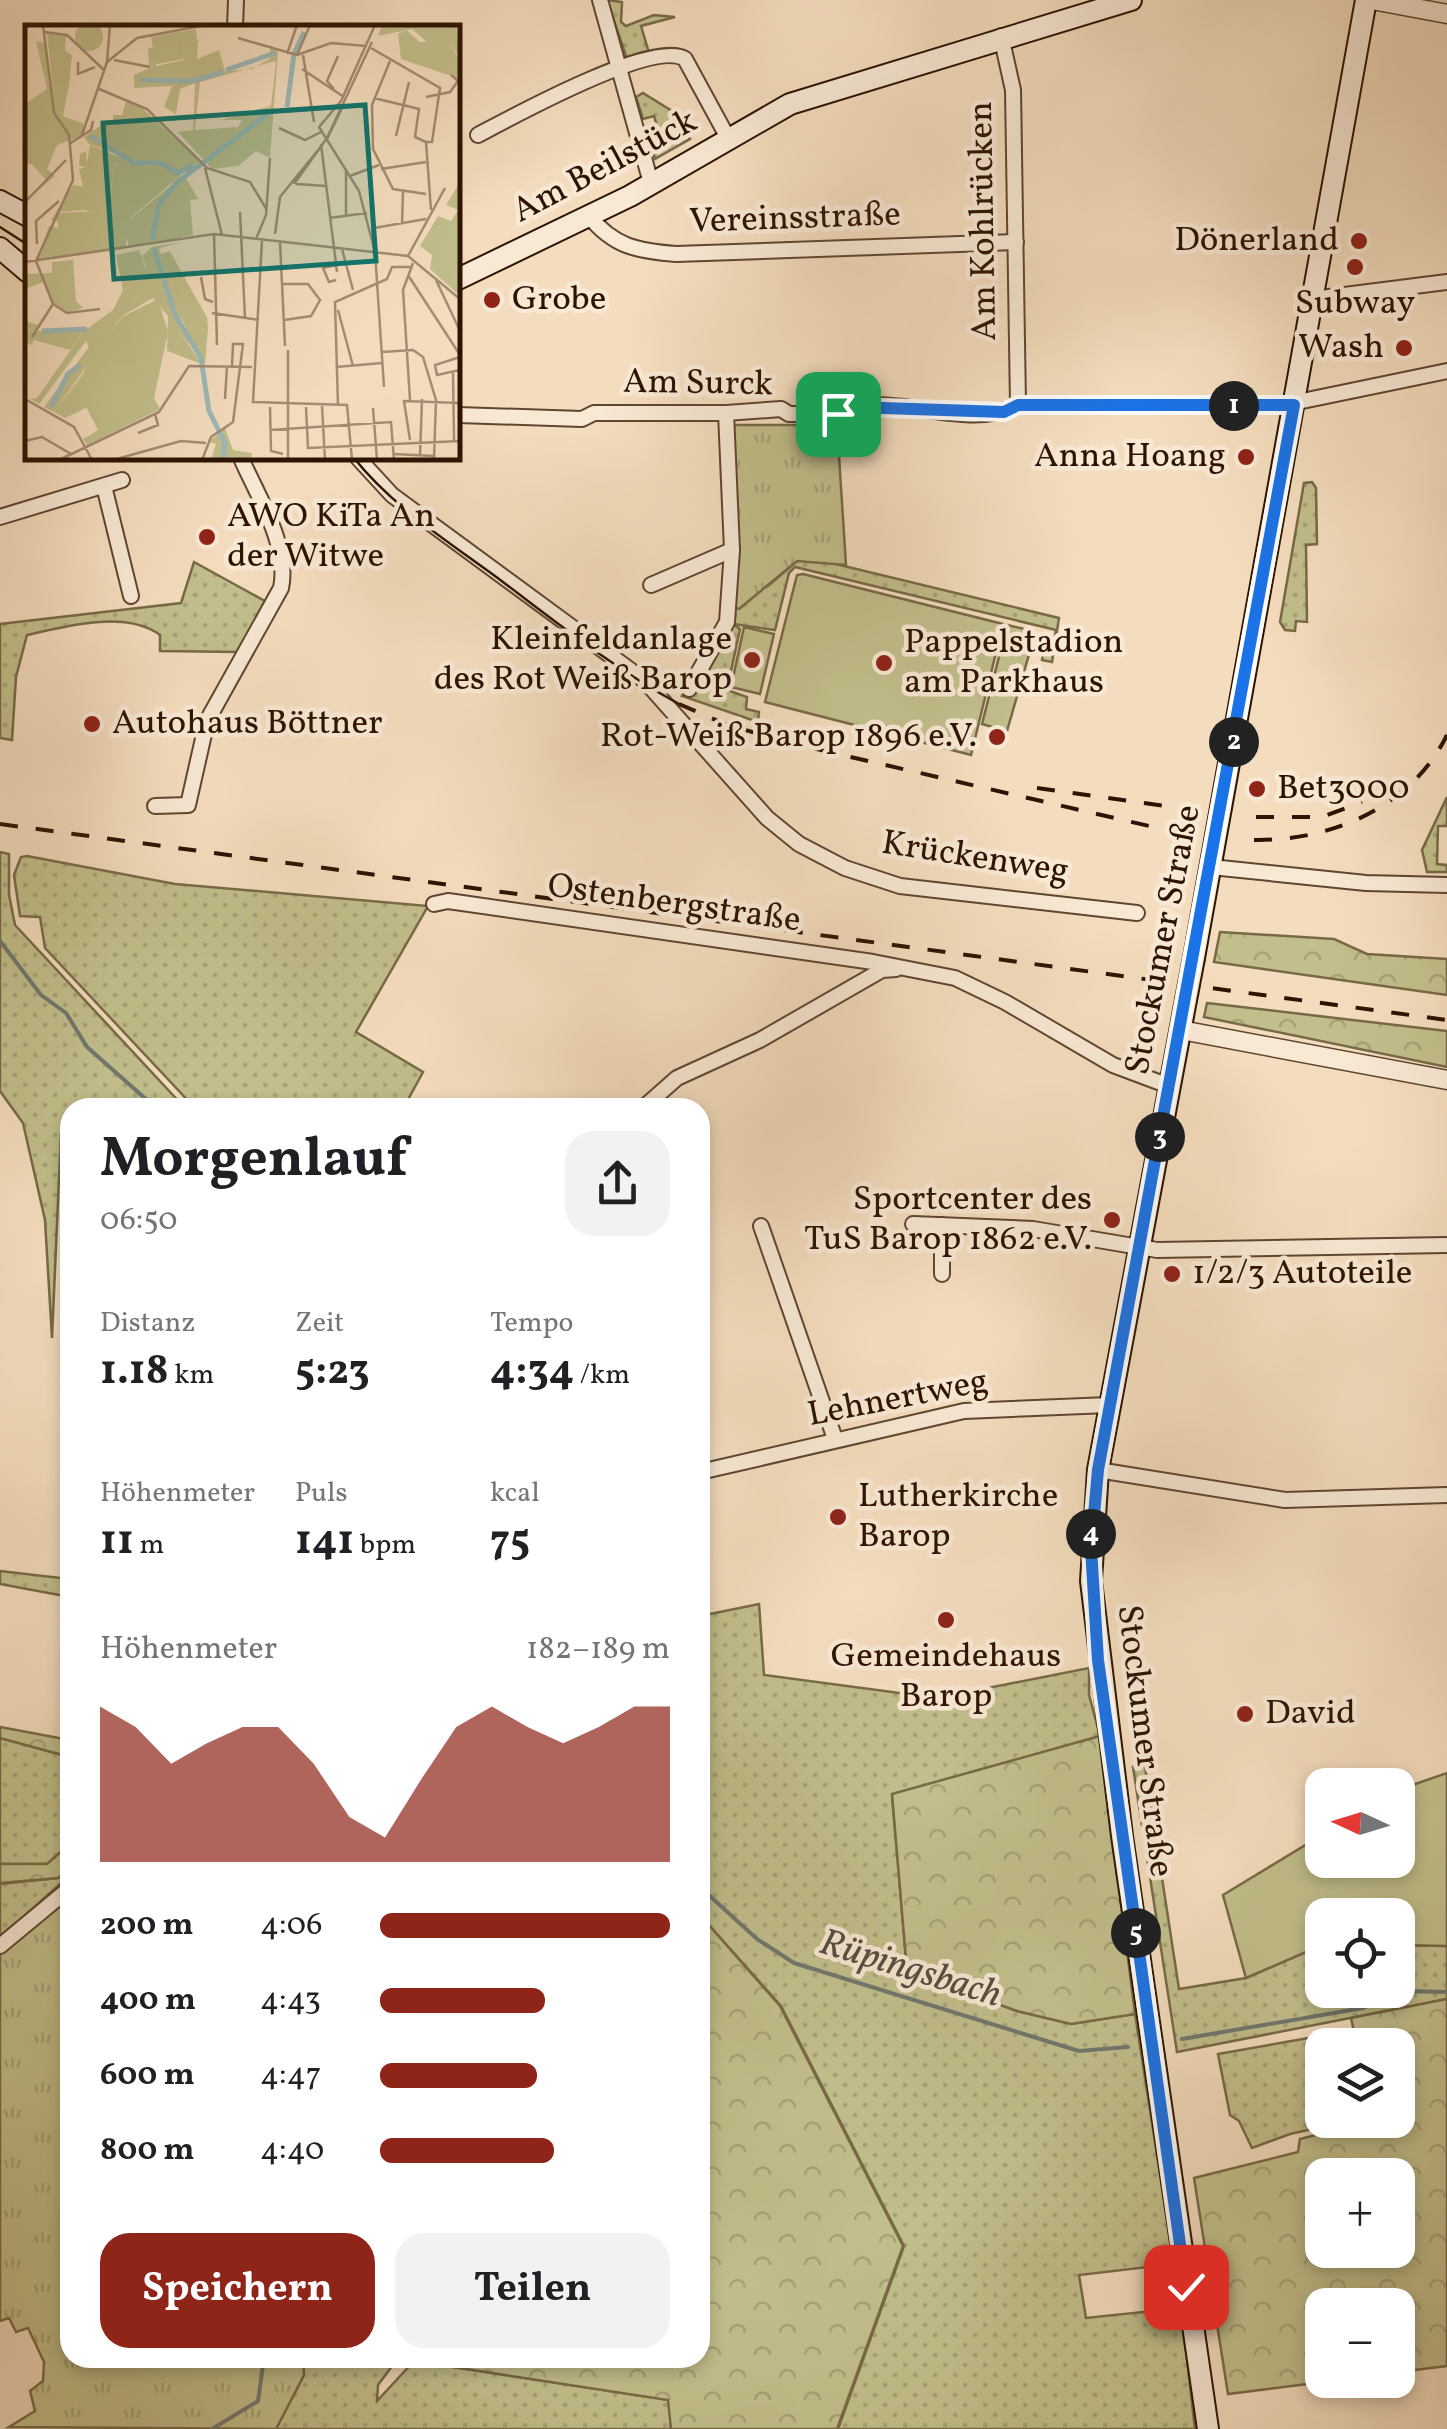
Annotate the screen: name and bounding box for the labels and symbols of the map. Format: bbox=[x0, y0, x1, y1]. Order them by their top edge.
inset map bbox=[25, 25, 460, 460]
street label: Am Beilstück bbox=[504, 98, 706, 236]
street label: Am Kohlrücken bbox=[958, 101, 1010, 341]
street label: Vereinsstraße bbox=[688, 191, 902, 247]
place label: Dönerland bbox=[1174, 217, 1339, 265]
marker: Dönerland bbox=[1348, 230, 1370, 252]
marker: Subway bbox=[1344, 256, 1366, 278]
place label: Grobe bbox=[512, 276, 606, 324]
place label: Subway bbox=[1295, 280, 1415, 328]
marker: Grobe bbox=[481, 289, 503, 311]
place label: Wash bbox=[1298, 324, 1384, 372]
marker: Wash bbox=[1393, 337, 1415, 359]
street label: Am Surck bbox=[622, 359, 774, 409]
pin bbox=[796, 372, 881, 457]
pin: 1 bbox=[1209, 381, 1259, 431]
place label: Anna Hoang bbox=[1034, 433, 1226, 481]
marker: Anna Hoang bbox=[1235, 446, 1257, 468]
place label: AWO KiTa An der Witwe bbox=[227, 493, 435, 581]
marker: AWO KiTa An der Witwe bbox=[196, 526, 218, 548]
place label: Kleinfeldanlage des Rot Weiß Barop bbox=[434, 616, 732, 704]
place label: Pappelstadion am Parkhaus bbox=[904, 619, 1123, 707]
marker: Kleinfeldanlage des Rot Weiß Barop bbox=[741, 649, 763, 671]
marker: Pappelstadion am Parkhaus bbox=[873, 652, 895, 674]
place label: Autohaus Böttner bbox=[112, 700, 383, 748]
marker: Autohaus Böttner bbox=[81, 713, 103, 735]
place label: Rot-Weiß Barop 1896 e.V. bbox=[600, 713, 977, 761]
pin: 2 bbox=[1209, 717, 1259, 767]
marker: Rot-Weiß Barop 1896 e.V. bbox=[986, 726, 1008, 748]
place label: Bet3000 bbox=[1277, 765, 1409, 813]
marker: Bet3000 bbox=[1246, 778, 1268, 800]
street label: Stockumer Straße bbox=[1114, 801, 1214, 1079]
street label: Krückenweg bbox=[878, 820, 1072, 896]
street label: Ostenbergstraße bbox=[544, 862, 804, 946]
pin: 3 bbox=[1135, 1112, 1185, 1162]
place label: Sportcenter des TuS Barop 1862 e.V. bbox=[804, 1176, 1092, 1264]
marker: Sportcenter des TuS Barop 1862 e.V. bbox=[1101, 1209, 1123, 1231]
place label: 1/2/3 Autoteile bbox=[1192, 1250, 1412, 1298]
marker: 1/2/3 Autoteile bbox=[1161, 1263, 1183, 1285]
street label: Lehnertweg bbox=[804, 1358, 992, 1440]
place label: Lutherkirche Barop bbox=[858, 1473, 1058, 1561]
marker: Lutherkirche Barop bbox=[827, 1506, 849, 1528]
pin: 4 bbox=[1066, 1509, 1116, 1559]
street label: Stockumer Straße bbox=[1103, 1602, 1185, 1880]
marker: Gemeindehaus Barop bbox=[935, 1609, 957, 1631]
place label: Gemeindehaus Barop bbox=[831, 1633, 1061, 1721]
place label: David bbox=[1265, 1690, 1356, 1738]
marker: David bbox=[1234, 1703, 1256, 1725]
north arrow bbox=[1305, 1768, 1415, 1878]
pin: 5 bbox=[1111, 1908, 1161, 1958]
water label: Rüpingsbach bbox=[813, 1917, 1007, 2023]
pin bbox=[1144, 2245, 1229, 2330]

